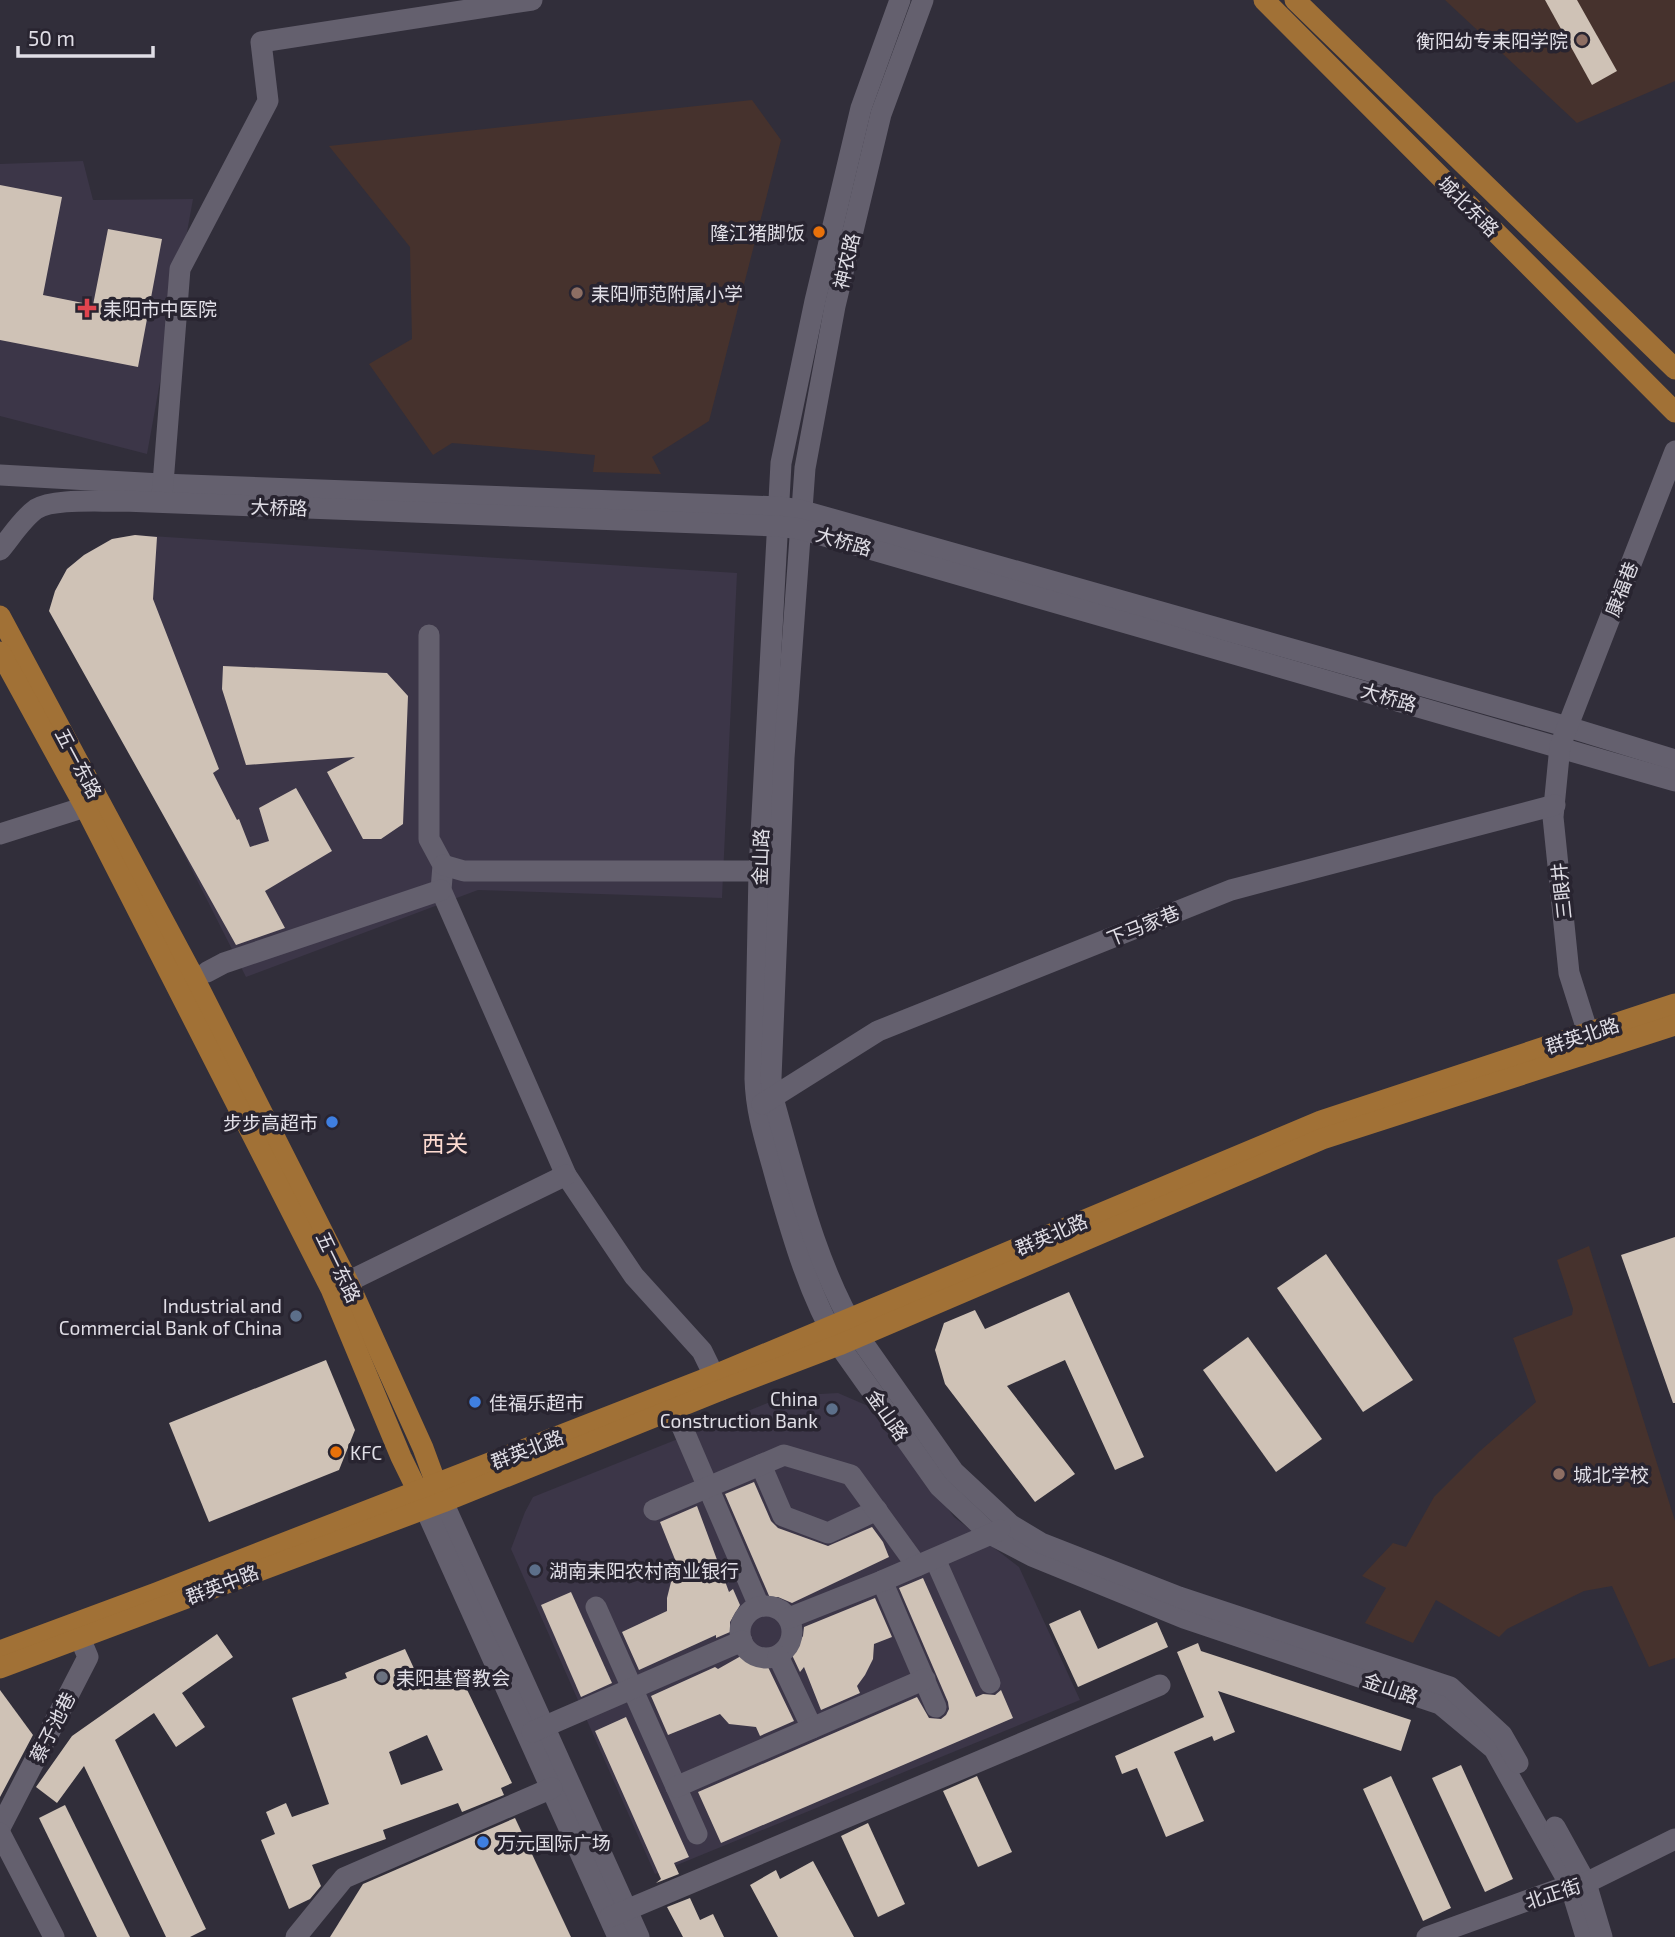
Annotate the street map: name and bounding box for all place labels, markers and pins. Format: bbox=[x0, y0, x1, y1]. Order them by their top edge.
place label: 衡阳幼专耒阳学院 bbox=[1416, 29, 1568, 52]
marker: 衡阳幼专耒阳学院 bbox=[1574, 32, 1590, 48]
place label: 隆江猪脚饭 bbox=[710, 221, 805, 244]
marker: 隆江猪脚饭 bbox=[811, 224, 827, 240]
place label: 耒阳师范附属小学 bbox=[591, 282, 743, 305]
marker: 耒阳师范附属小学 bbox=[569, 285, 585, 301]
place label: 耒阳市中医院 bbox=[103, 297, 217, 320]
marker: 耒阳市中医院 bbox=[77, 298, 97, 318]
place label: 步步高超市 bbox=[223, 1111, 318, 1134]
marker: 步步高超市 bbox=[324, 1114, 340, 1130]
place label: Industrial and Commercial Bank of China bbox=[59, 1294, 282, 1339]
marker: Industrial and Commercial Bank of China bbox=[288, 1308, 304, 1324]
place label: China Construction Bank bbox=[660, 1387, 818, 1432]
place label: 佳福乐超市 bbox=[489, 1391, 584, 1414]
marker: 佳福乐超市 bbox=[467, 1394, 483, 1410]
marker: China Construction Bank bbox=[824, 1401, 840, 1417]
place label: KFC bbox=[350, 1441, 382, 1464]
marker: KFC bbox=[328, 1444, 344, 1460]
place label: 城北学校 bbox=[1573, 1463, 1649, 1486]
marker: 城北学校 bbox=[1551, 1466, 1567, 1482]
place label: 湖南耒阳农村商业银行 bbox=[549, 1559, 739, 1582]
marker: 湖南耒阳农村商业银行 bbox=[527, 1562, 543, 1578]
place label: 耒阳基督教会 bbox=[396, 1666, 510, 1689]
marker: 耒阳基督教会 bbox=[374, 1669, 390, 1685]
place label: 万元国际广场 bbox=[497, 1831, 611, 1854]
marker: 万元国际广场 bbox=[475, 1834, 491, 1850]

